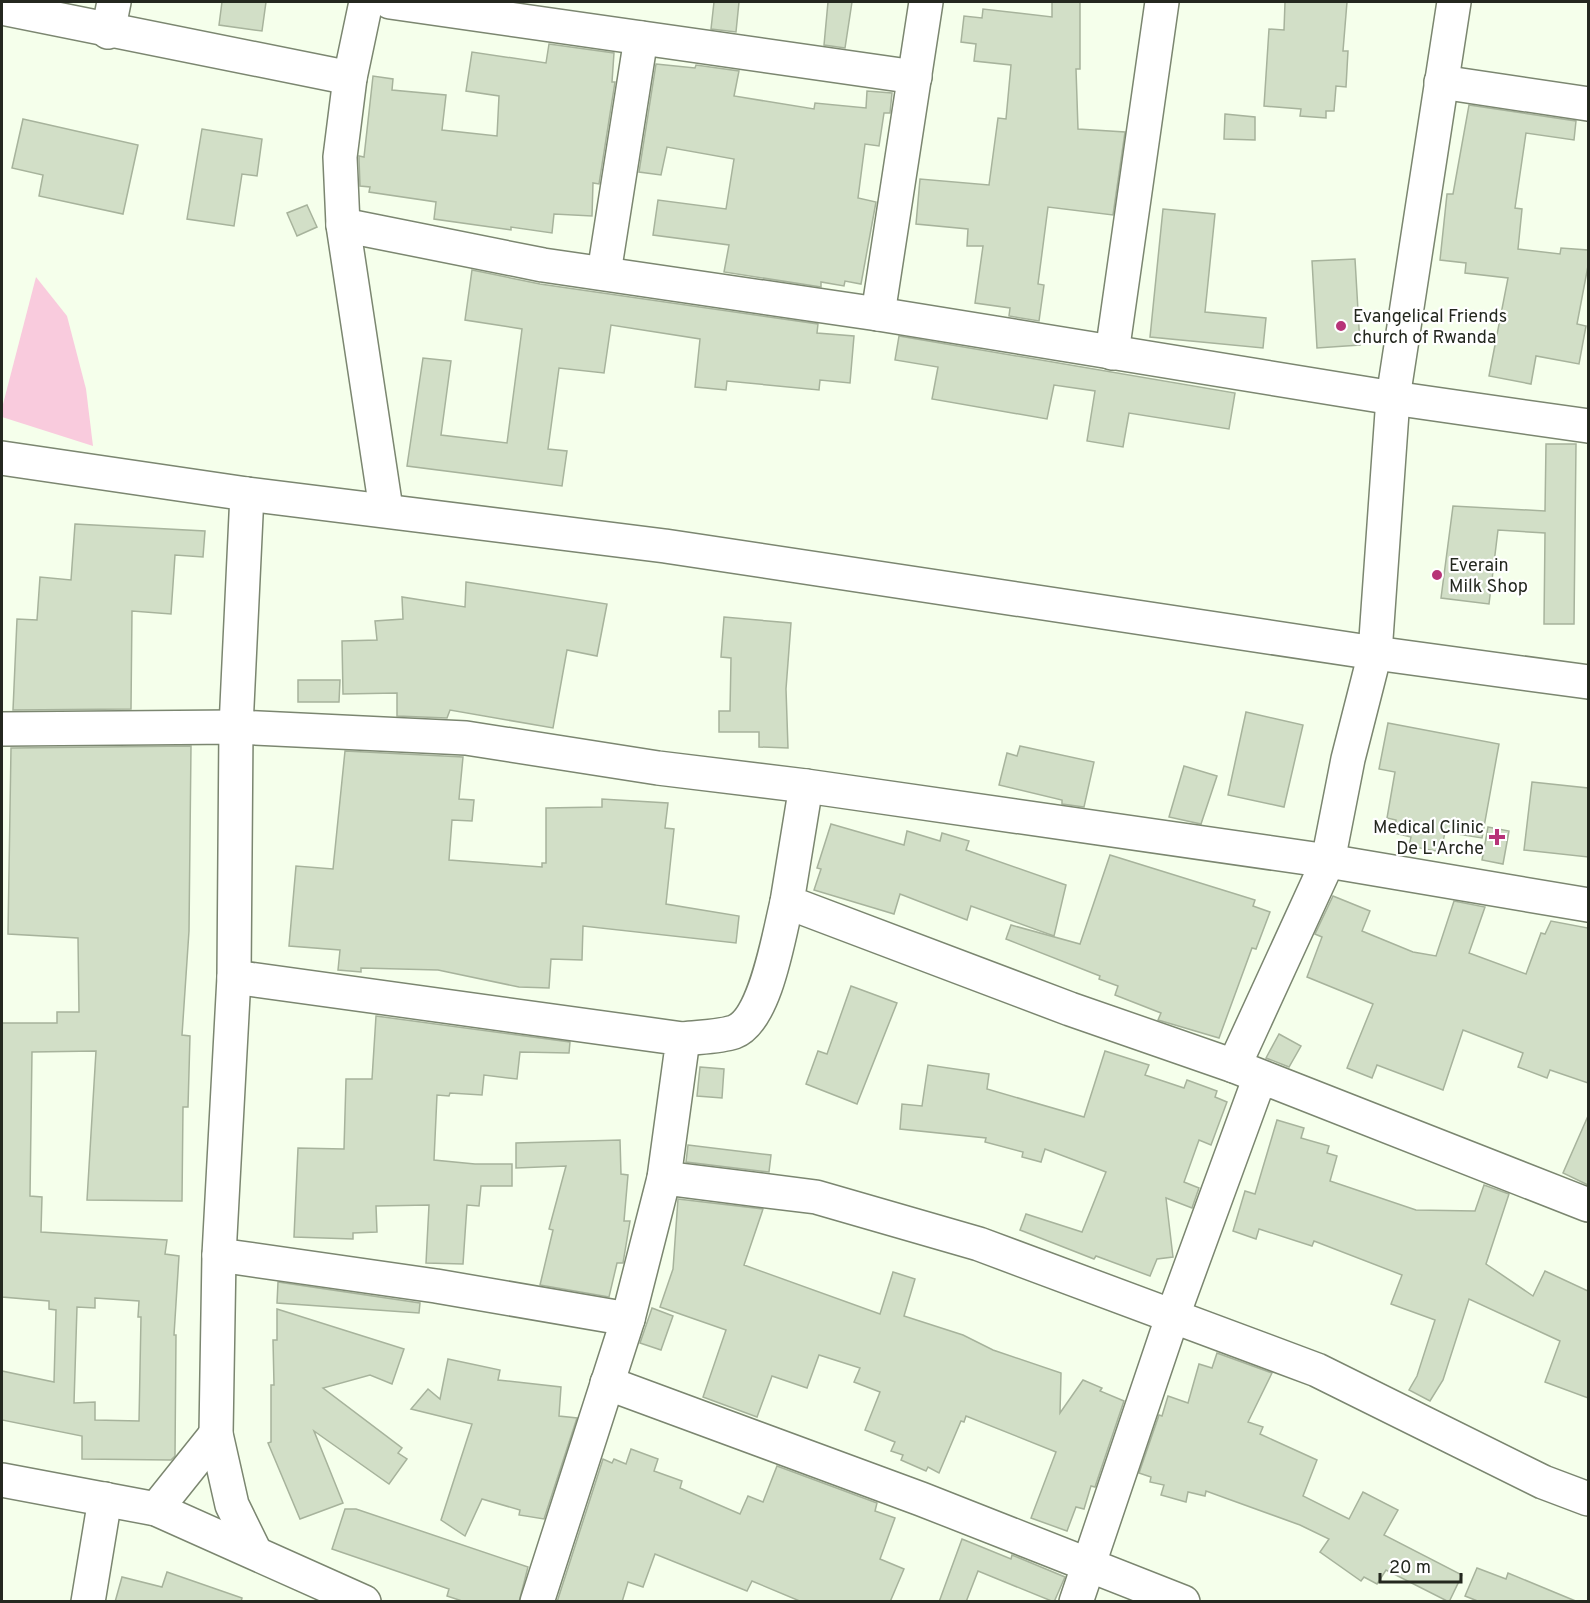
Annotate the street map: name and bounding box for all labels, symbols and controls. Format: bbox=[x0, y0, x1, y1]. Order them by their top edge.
place label: Evangelical Friends church of Rwanda bbox=[1353, 306, 1507, 350]
marker: Evangelical Friends church of Rwanda bbox=[1334, 319, 1348, 333]
place label: Everain Milk Shop bbox=[1449, 555, 1528, 599]
marker: Everain Milk Shop bbox=[1430, 568, 1444, 582]
place label: Medical Clinic De L'Arche bbox=[1373, 817, 1484, 861]
marker: Medical Clinic De L'Arche bbox=[1488, 828, 1506, 846]
scale bar bbox=[1380, 1546, 1461, 1584]
text: 20 m bbox=[1389, 1557, 1431, 1580]

